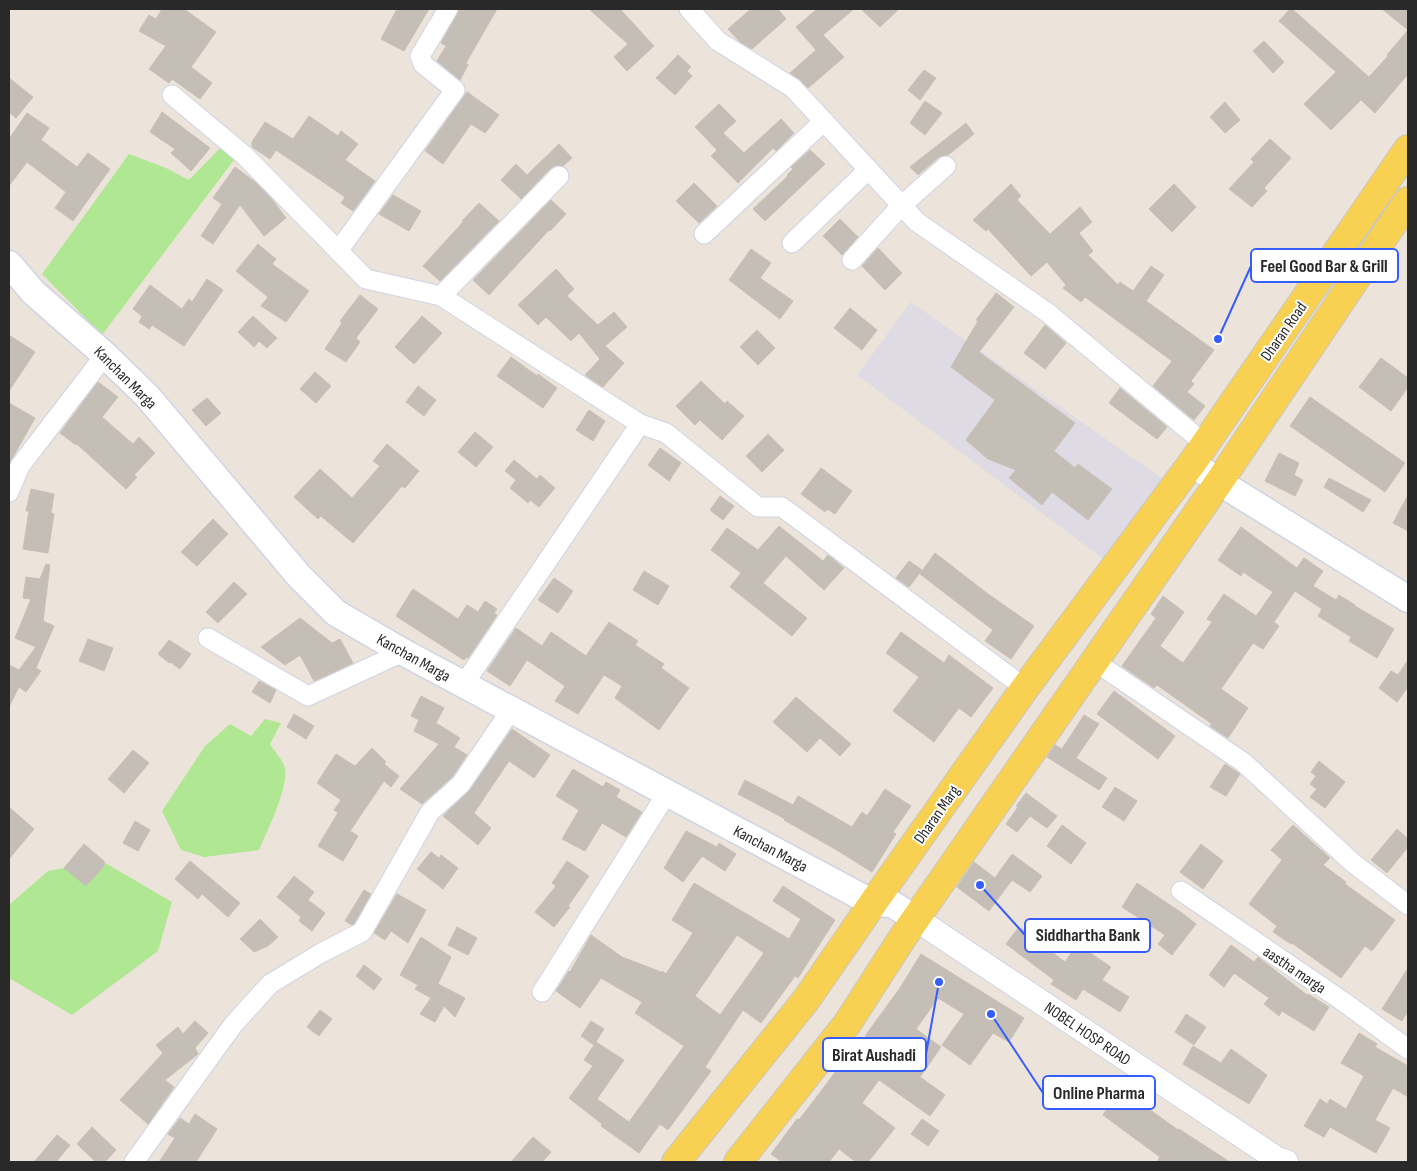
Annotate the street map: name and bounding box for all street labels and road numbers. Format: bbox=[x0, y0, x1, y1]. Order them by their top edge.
street label: Dharan Road bbox=[1257, 299, 1311, 365]
street label: Kanchan Marga bbox=[90, 343, 160, 413]
street label: Kanchan Marga bbox=[373, 630, 453, 686]
street label: Dharan Marg bbox=[910, 782, 964, 848]
street label: Kanchan Marga bbox=[730, 822, 811, 877]
street label: aastha marga bbox=[1259, 942, 1329, 998]
street label: NOBEL HOSP ROAD bbox=[1040, 998, 1134, 1070]

